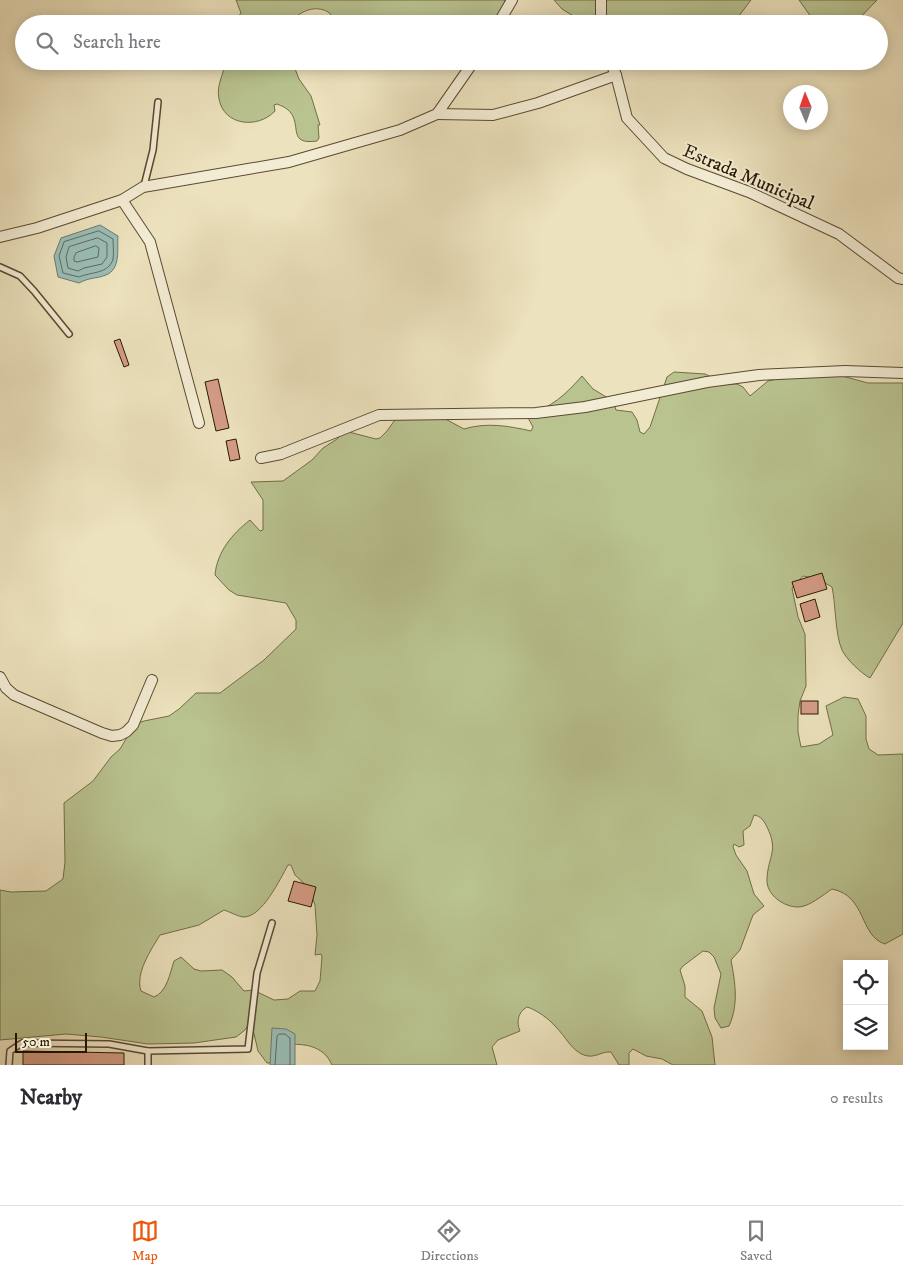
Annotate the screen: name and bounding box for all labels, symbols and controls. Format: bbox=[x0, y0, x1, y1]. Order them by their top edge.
search box bbox=[15, 15, 888, 70]
icon: search bbox=[33, 29, 61, 57]
text: Search here bbox=[73, 31, 161, 54]
north arrow bbox=[783, 85, 828, 130]
street label: Estrada Municipal bbox=[679, 139, 818, 215]
map controls bbox=[843, 960, 888, 1050]
button: locate bbox=[843, 960, 888, 1005]
button: layers bbox=[843, 1005, 888, 1050]
scale bar bbox=[15, 1030, 88, 1053]
text: 50 m bbox=[22, 1033, 50, 1051]
text: Nearby bbox=[20, 1085, 82, 1111]
text: 0 results bbox=[830, 1088, 883, 1108]
tab: Map bbox=[131, 1217, 159, 1265]
tab: Directions bbox=[420, 1217, 478, 1265]
tab: Saved bbox=[740, 1217, 772, 1265]

